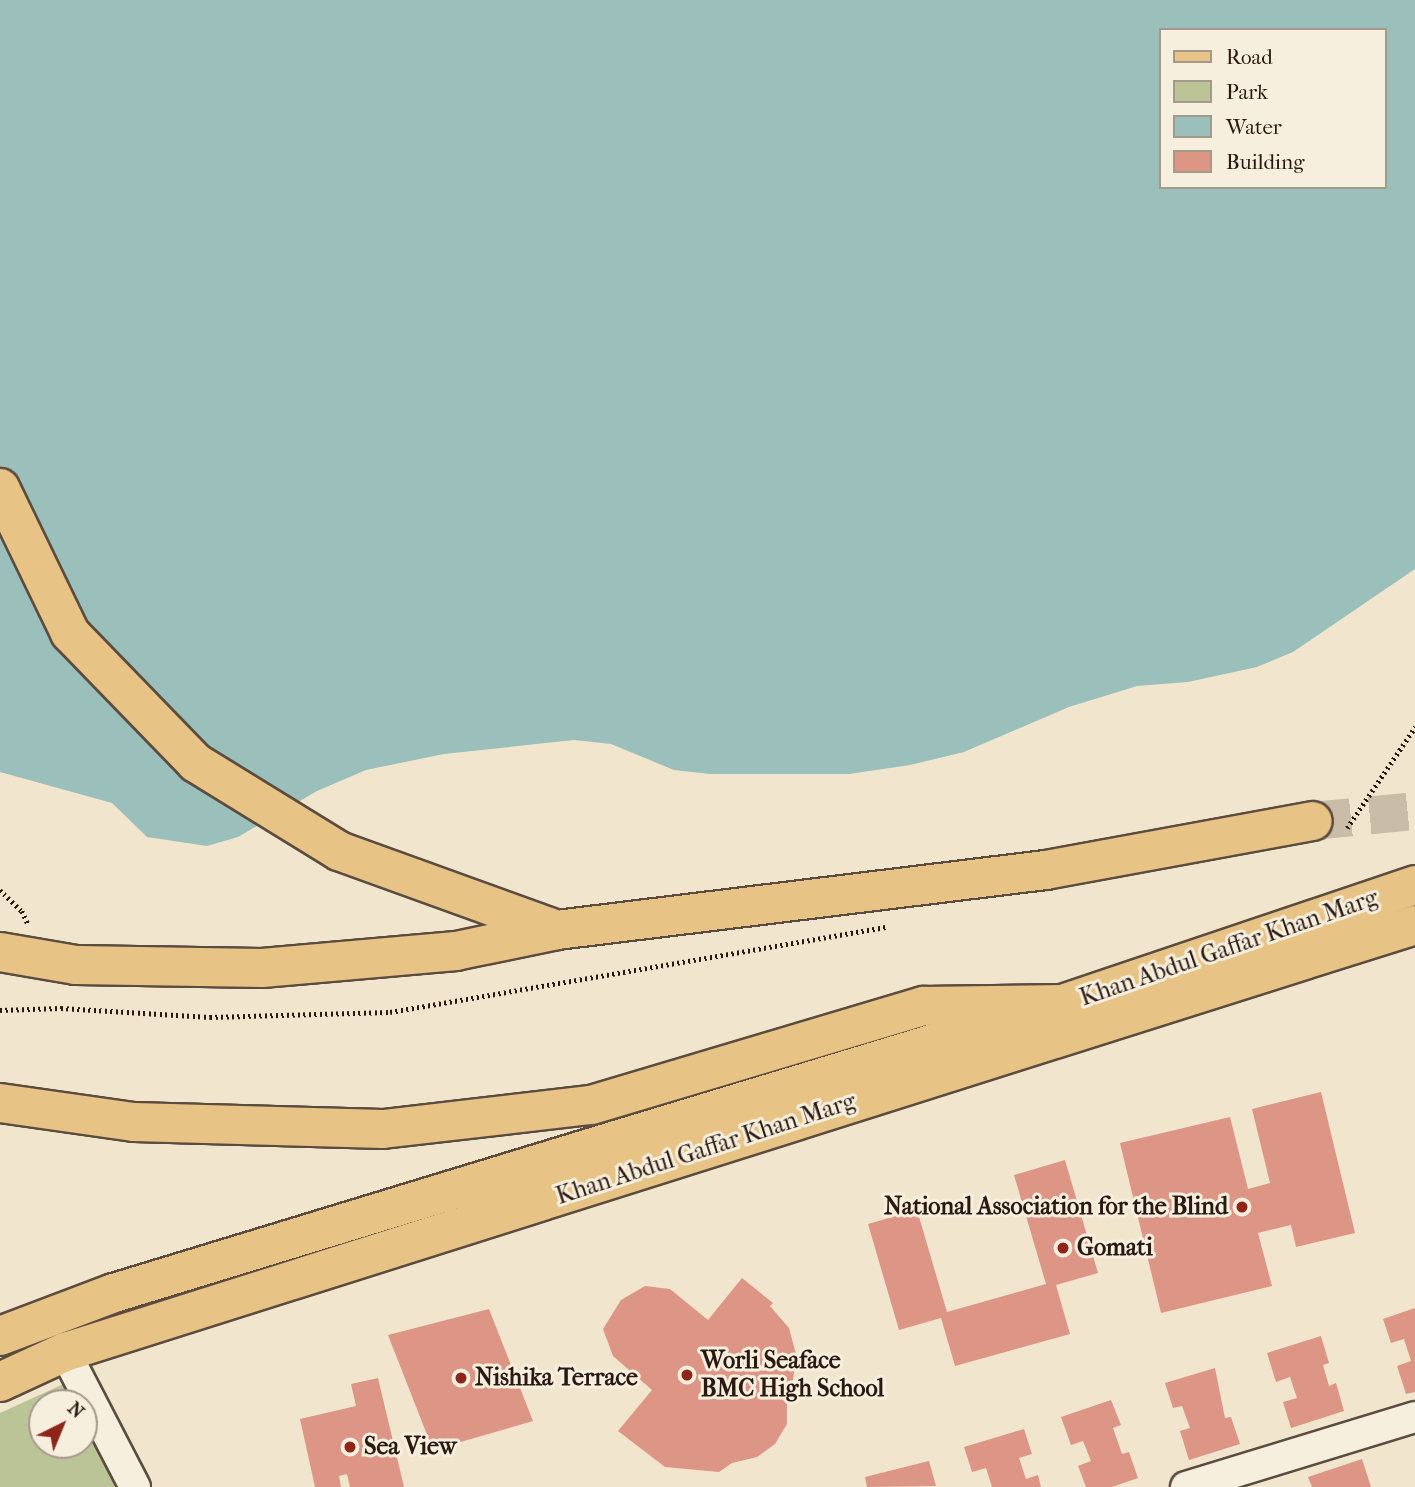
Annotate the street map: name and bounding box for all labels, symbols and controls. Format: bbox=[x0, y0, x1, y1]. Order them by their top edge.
legend bbox=[1160, 28, 1387, 189]
text: Road bbox=[1226, 45, 1273, 69]
text: Park bbox=[1226, 80, 1268, 104]
text: Water bbox=[1226, 115, 1282, 139]
text: Building bbox=[1226, 150, 1304, 174]
street label: Khan Abdul Gaffar Khan Marg bbox=[1076, 883, 1382, 1013]
street label: Khan Abdul Gaffar Khan Marg bbox=[553, 1087, 859, 1211]
place label: National Association for the Blind bbox=[884, 1193, 1228, 1221]
marker: National Association for the Blind bbox=[1234, 1199, 1250, 1215]
place label: Gomati bbox=[1077, 1234, 1153, 1262]
marker: Gomati bbox=[1055, 1240, 1071, 1256]
place label: Worli Seaface BMC High School bbox=[701, 1347, 884, 1403]
place label: Nishika Terrace bbox=[475, 1364, 638, 1392]
marker: Worli Seaface BMC High School bbox=[679, 1367, 695, 1383]
marker: Nishika Terrace bbox=[453, 1370, 469, 1386]
north arrow bbox=[28, 1389, 98, 1459]
text: N bbox=[63, 1397, 89, 1423]
place label: Sea View bbox=[364, 1433, 457, 1461]
marker: Sea View bbox=[342, 1439, 358, 1455]

